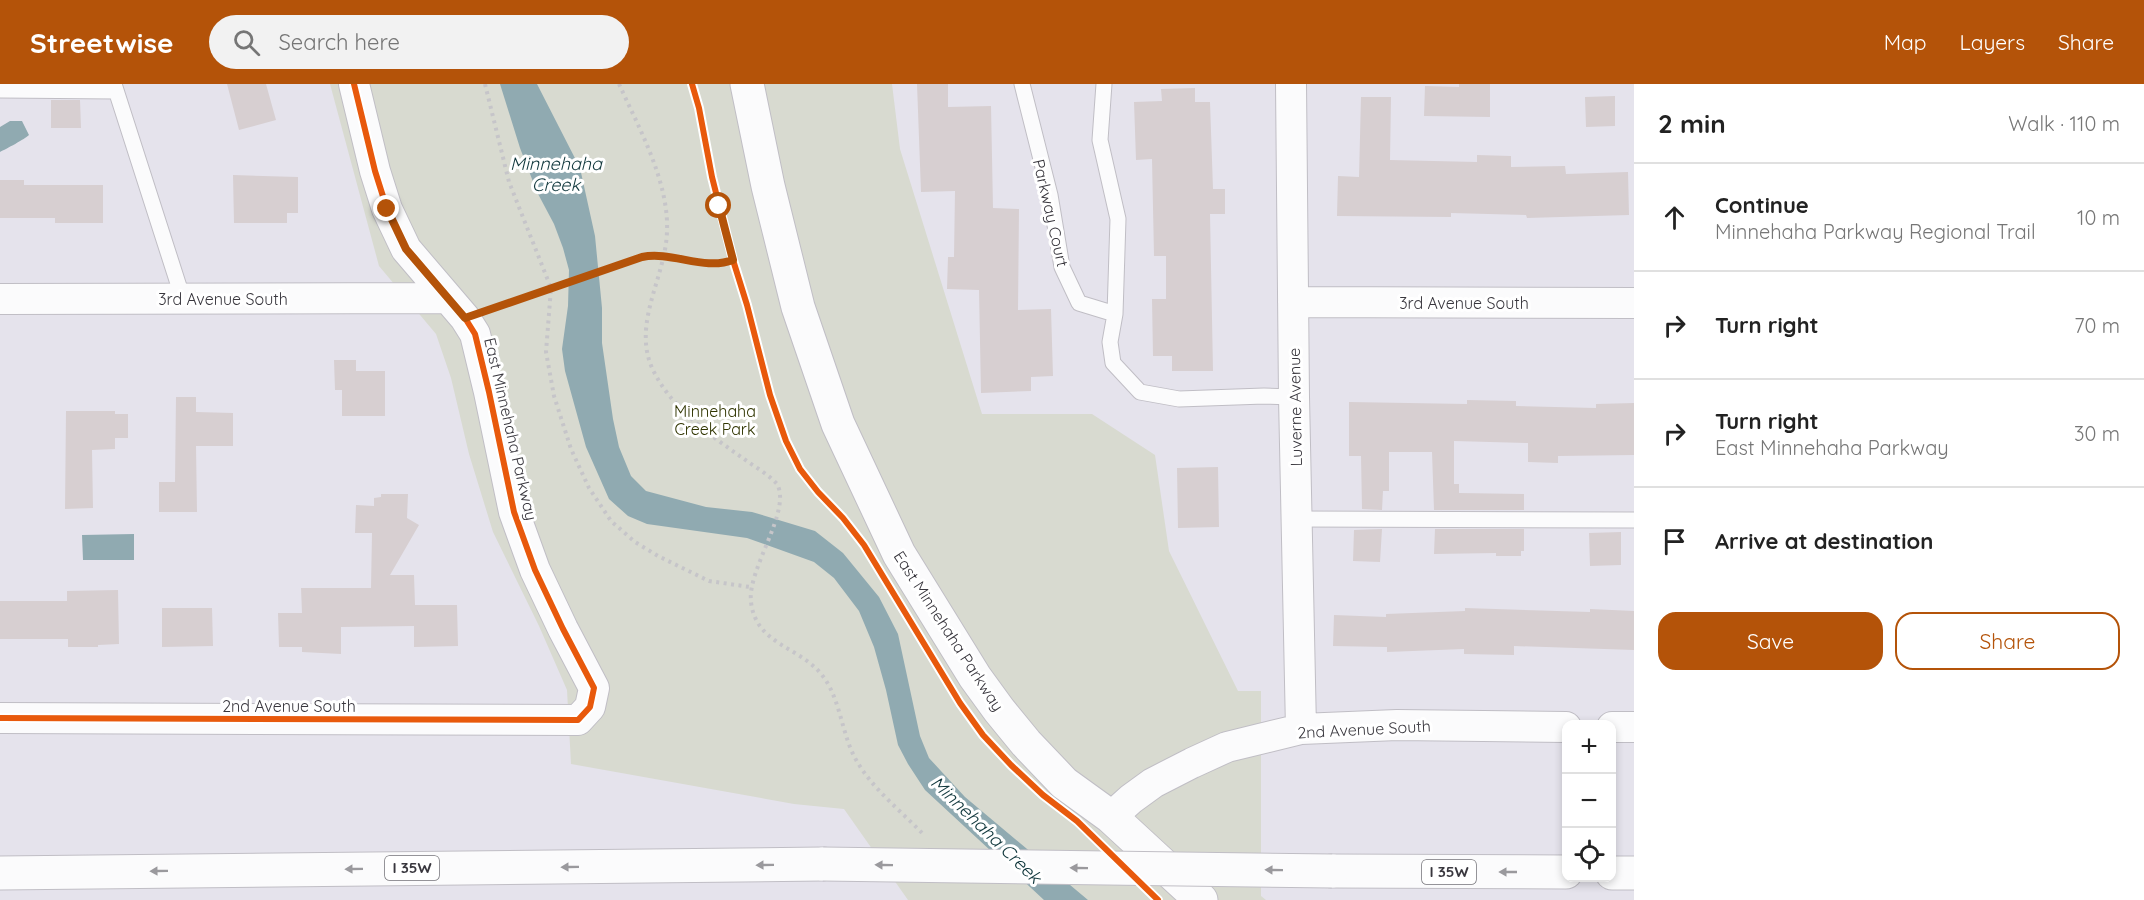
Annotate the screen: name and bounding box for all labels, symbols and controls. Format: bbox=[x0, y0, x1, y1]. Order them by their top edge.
search box bbox=[209, 15, 629, 69]
text: Streetwise bbox=[30, 25, 173, 60]
icon: search bbox=[230, 26, 263, 59]
text: Search here bbox=[278, 28, 400, 56]
text: Map bbox=[1884, 29, 1927, 55]
text: Layers bbox=[1960, 29, 2025, 55]
text: Share bbox=[2058, 29, 2114, 55]
text: 2 min bbox=[1658, 107, 1726, 140]
text: Walk · 110 m bbox=[2008, 111, 2120, 136]
water label: Minnehaha Creek bbox=[510, 152, 603, 196]
street label: Parkway Court bbox=[1029, 157, 1073, 269]
text: Continue bbox=[1715, 191, 1809, 219]
route start bbox=[705, 192, 731, 218]
route end bbox=[373, 195, 399, 221]
icon: ahead bbox=[1658, 201, 1691, 234]
text: 10 m bbox=[2077, 205, 2120, 230]
text: Minnehaha Parkway Regional Trail bbox=[1715, 219, 2035, 244]
street label: 3rd Avenue South bbox=[158, 289, 288, 309]
street label: 3rd Avenue South bbox=[1399, 293, 1529, 313]
icon: right bbox=[1658, 309, 1691, 342]
text: Turn right bbox=[1715, 311, 1819, 339]
text: 70 m bbox=[2074, 313, 2120, 338]
street label: East Minnehaha Parkway bbox=[480, 336, 542, 522]
street label: Luverne Avenue bbox=[1284, 348, 1306, 466]
park label: Minnehaha Creek Park bbox=[674, 401, 756, 439]
text: Turn right bbox=[1715, 407, 1819, 435]
icon: right bbox=[1658, 417, 1691, 450]
text: 30 m bbox=[2074, 421, 2120, 446]
text: East Minnehaha Parkway bbox=[1715, 435, 1949, 460]
icon: arrive bbox=[1658, 525, 1691, 558]
text: Arrive at destination bbox=[1715, 527, 1933, 555]
street label: East Minnehaha Parkway bbox=[890, 547, 1008, 715]
button: Save bbox=[1658, 612, 1883, 670]
button: Share bbox=[1895, 612, 2120, 670]
street label: 2nd Avenue South bbox=[222, 696, 356, 716]
street label: 2nd Avenue South bbox=[1297, 716, 1431, 742]
map controls bbox=[1562, 720, 1616, 882]
button: + bbox=[1562, 720, 1616, 774]
water label: Minnehaha Creek bbox=[926, 771, 1048, 889]
button: − bbox=[1562, 774, 1616, 828]
button: locate bbox=[1562, 828, 1616, 882]
road number: I 35W bbox=[385, 856, 439, 880]
one-way arrow bbox=[755, 860, 774, 870]
one-way arrow bbox=[874, 860, 893, 870]
road number: I 35W bbox=[1422, 860, 1476, 884]
one-way arrow bbox=[560, 862, 579, 872]
one-way arrow bbox=[1069, 863, 1088, 872]
one-way arrow bbox=[344, 864, 363, 874]
one-way arrow bbox=[1264, 865, 1283, 875]
one-way arrow bbox=[149, 866, 168, 876]
one-way arrow bbox=[1499, 867, 1518, 877]

